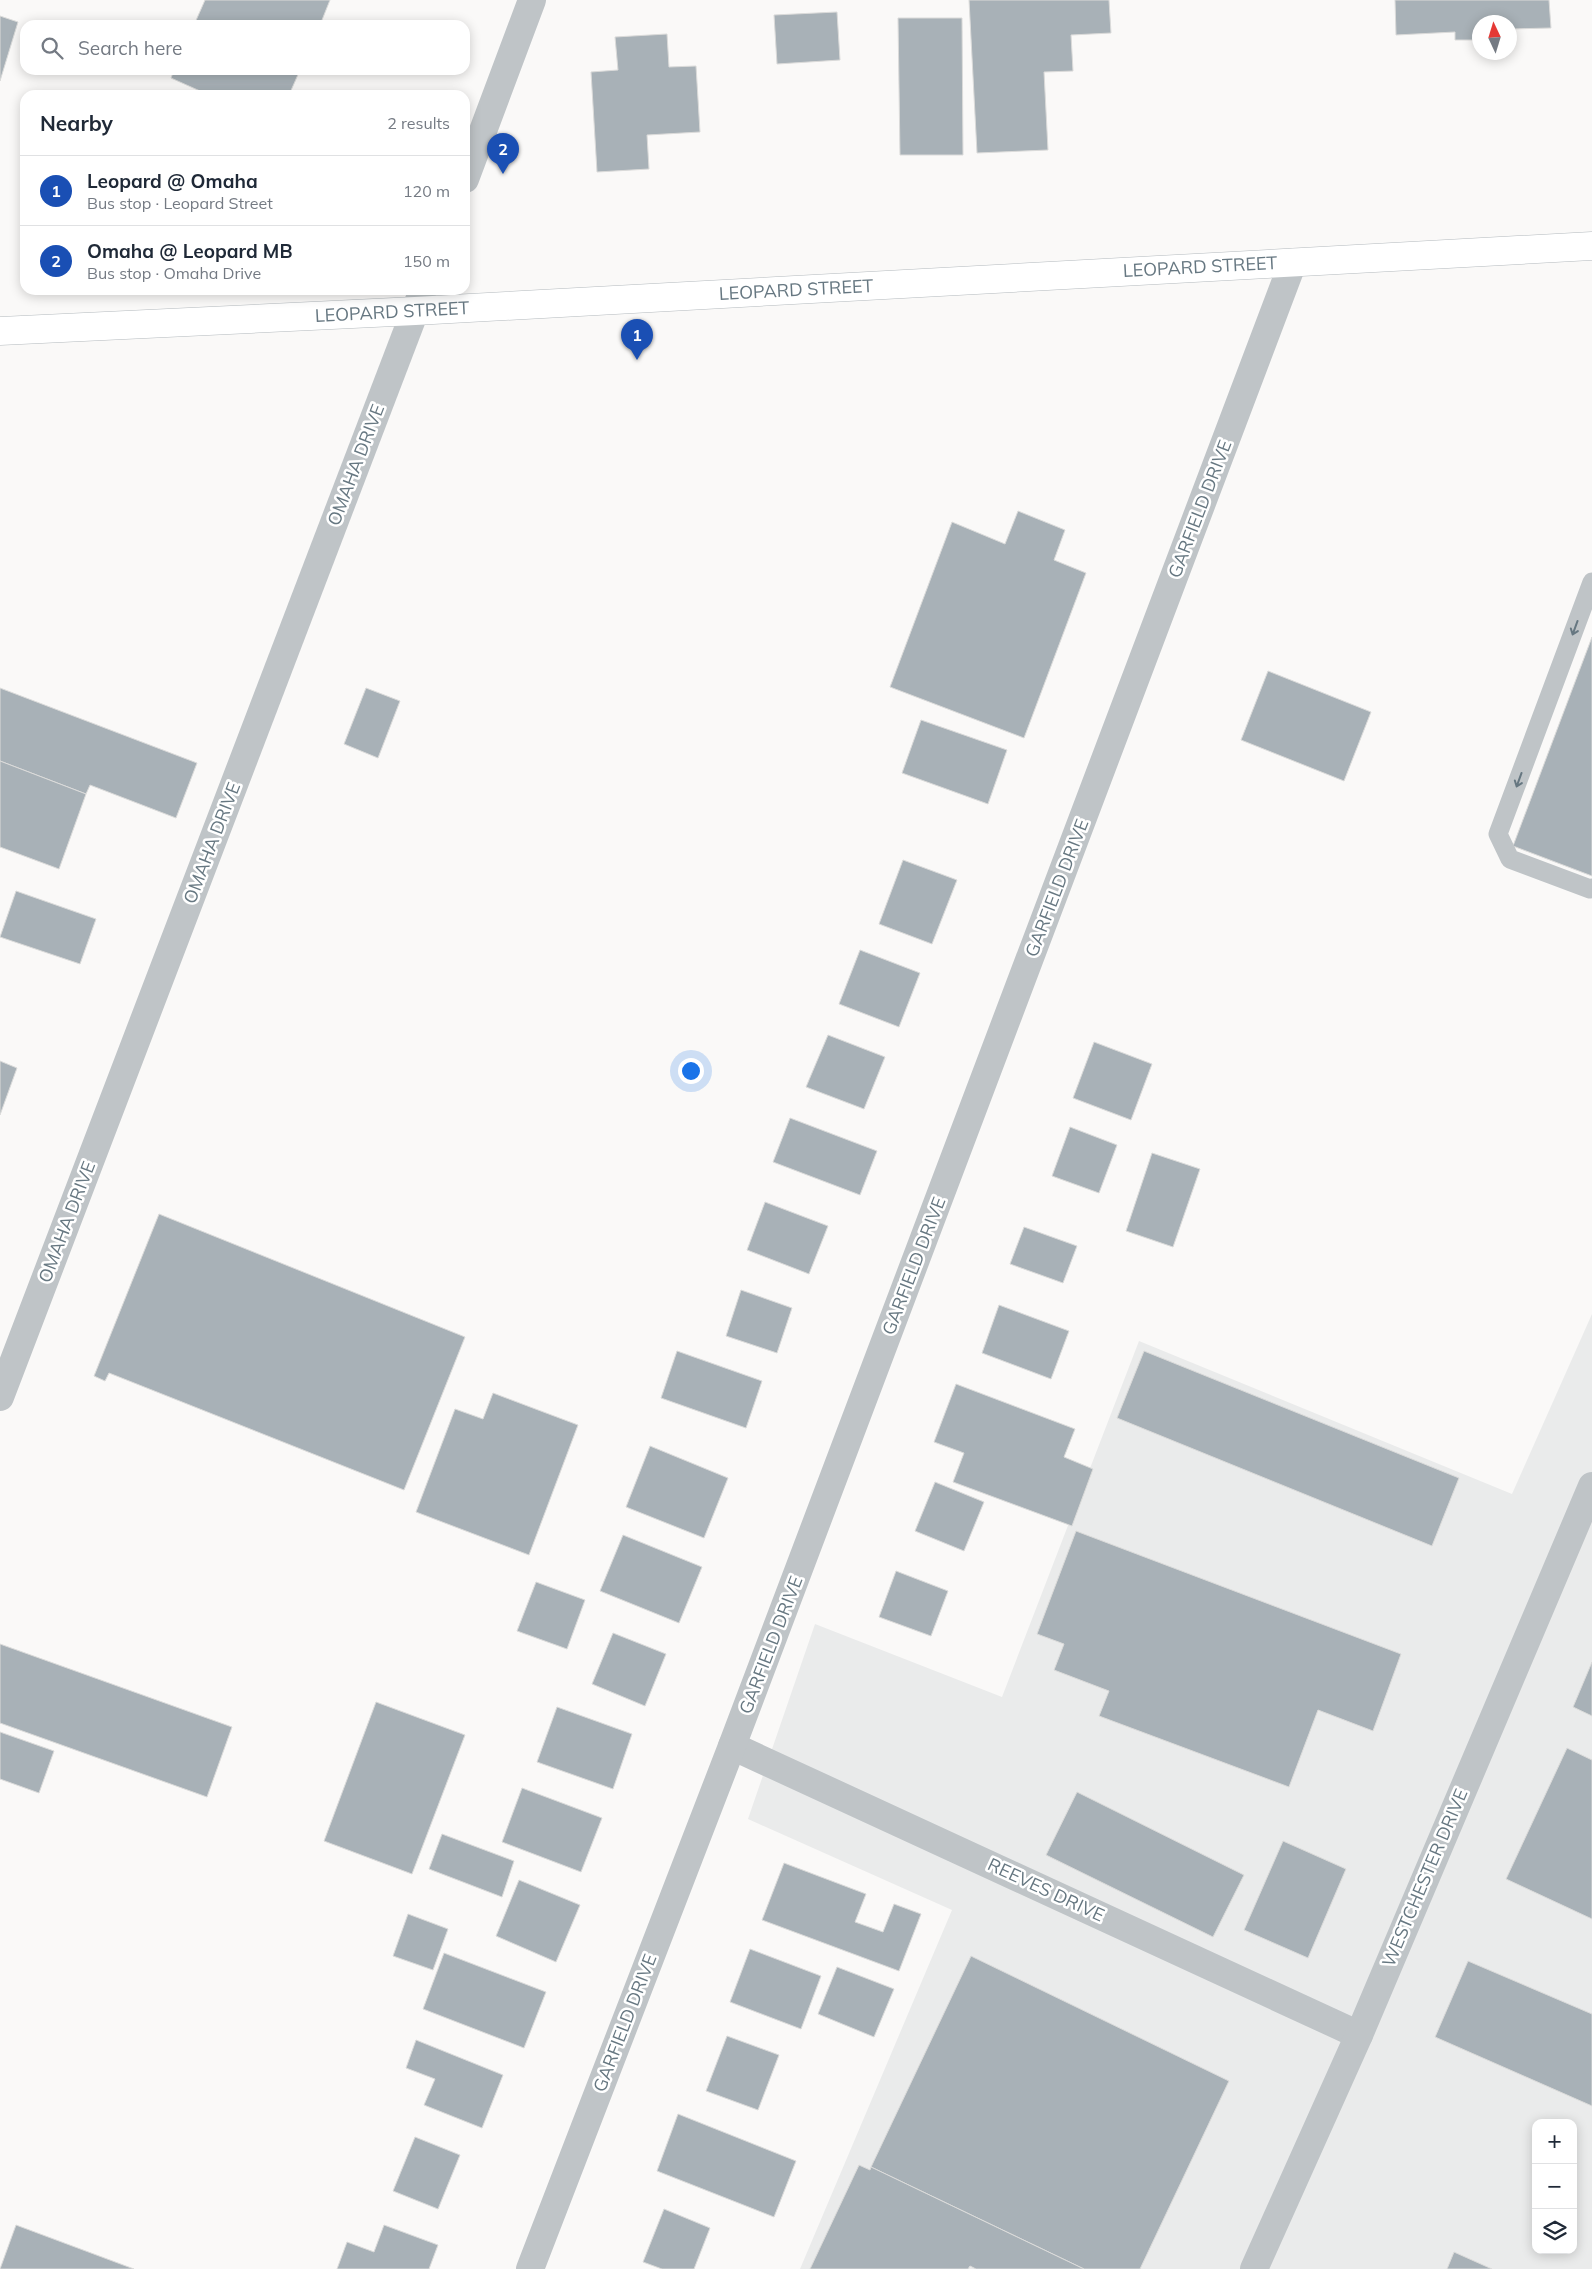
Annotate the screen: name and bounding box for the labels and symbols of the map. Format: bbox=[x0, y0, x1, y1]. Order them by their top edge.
north arrow bbox=[1472, 15, 1517, 60]
pin: 2 bbox=[487, 133, 519, 174]
street label: LEOPARD STREET bbox=[1122, 251, 1278, 282]
street label: LEOPARD STREET bbox=[718, 274, 874, 305]
street label: LEOPARD STREET bbox=[314, 296, 470, 327]
pin: 1 bbox=[621, 319, 653, 360]
street label: OMAHA DRIVE bbox=[322, 401, 389, 529]
street label: GARFIELD DRIVE bbox=[1163, 437, 1236, 581]
one-way arrow bbox=[1570, 619, 1579, 635]
one-way arrow bbox=[1513, 772, 1523, 787]
street label: OMAHA DRIVE bbox=[178, 779, 245, 907]
street label: GARFIELD DRIVE bbox=[1020, 816, 1093, 960]
your location bbox=[678, 1058, 704, 1084]
street label: OMAHA DRIVE bbox=[33, 1158, 100, 1286]
street label: GARFIELD DRIVE bbox=[877, 1194, 950, 1338]
street label: GARFIELD DRIVE bbox=[734, 1573, 807, 1717]
street label: WESTCHESTER DRIVE bbox=[1377, 1785, 1472, 1970]
street label: REEVES DRIVE bbox=[984, 1852, 1108, 1927]
street label: GARFIELD DRIVE bbox=[588, 1951, 661, 2095]

